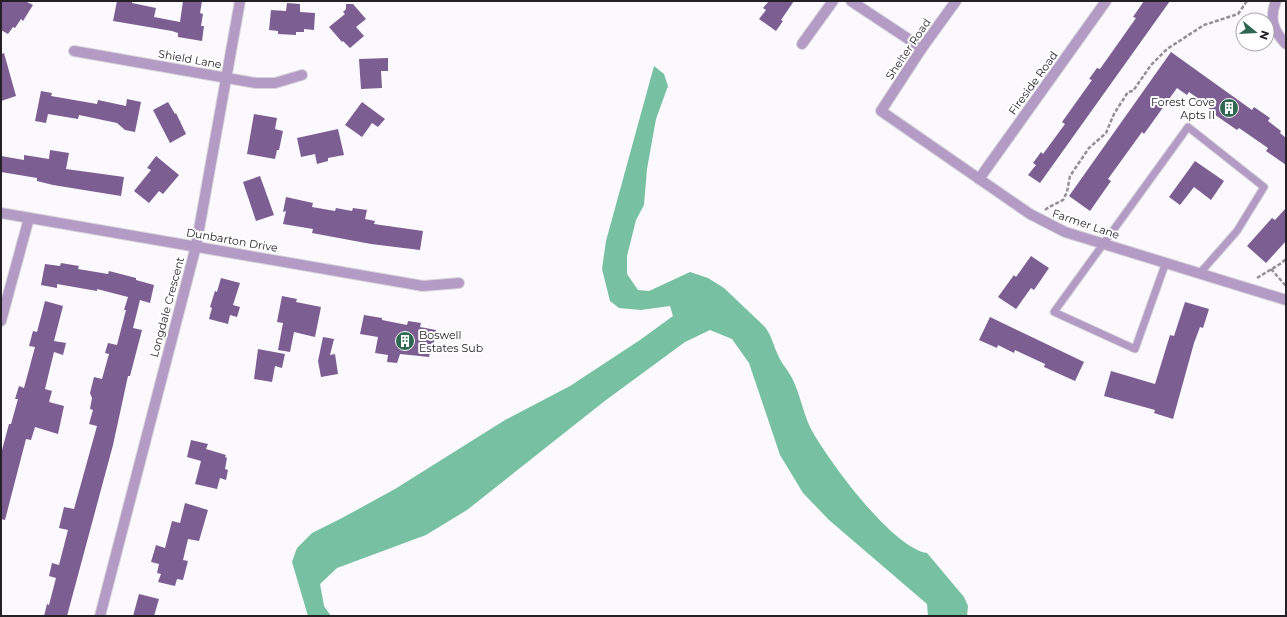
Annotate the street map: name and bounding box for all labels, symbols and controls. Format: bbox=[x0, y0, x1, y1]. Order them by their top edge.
north arrow bbox=[1235, 12, 1275, 52]
street label: Shelter Road bbox=[882, 16, 934, 82]
text: N bbox=[1256, 29, 1273, 41]
street label: Shield Lane bbox=[157, 47, 223, 72]
street label: Fireside Road bbox=[1005, 49, 1061, 117]
place label: Forest Cove Apts II bbox=[1151, 95, 1215, 122]
building icon: Forest Cove Apts II bbox=[1218, 97, 1240, 119]
street label: Farmer Lane bbox=[1051, 206, 1122, 242]
street label: Dunbarton Drive bbox=[185, 225, 279, 255]
street label: Longdale Crescent bbox=[147, 255, 187, 359]
place label: Boswell Estates Sub bbox=[419, 328, 483, 355]
building icon: Boswell Estates Sub bbox=[394, 330, 416, 352]

